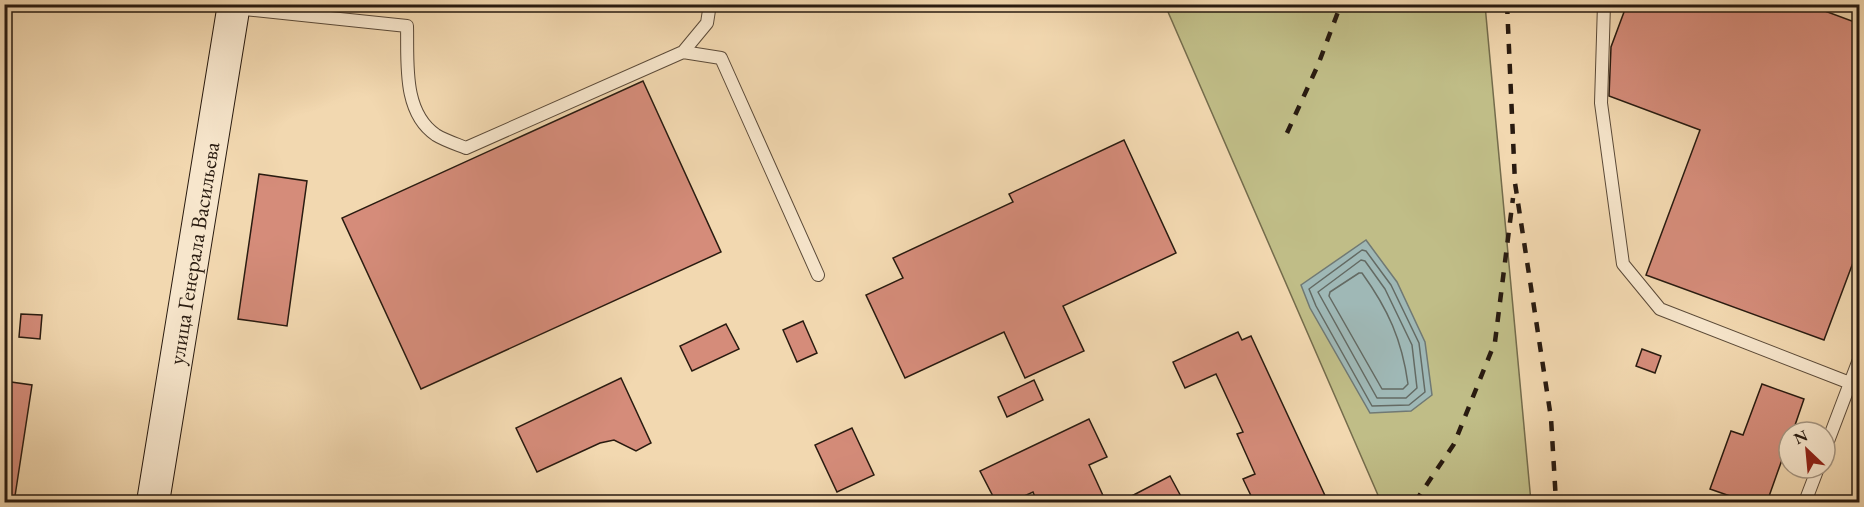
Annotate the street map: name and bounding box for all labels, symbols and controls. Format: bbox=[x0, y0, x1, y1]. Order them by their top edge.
street label: улица Генерала Васильева bbox=[162, 139, 226, 367]
north arrow bbox=[1777, 420, 1837, 480]
text: N bbox=[1790, 425, 1811, 449]

